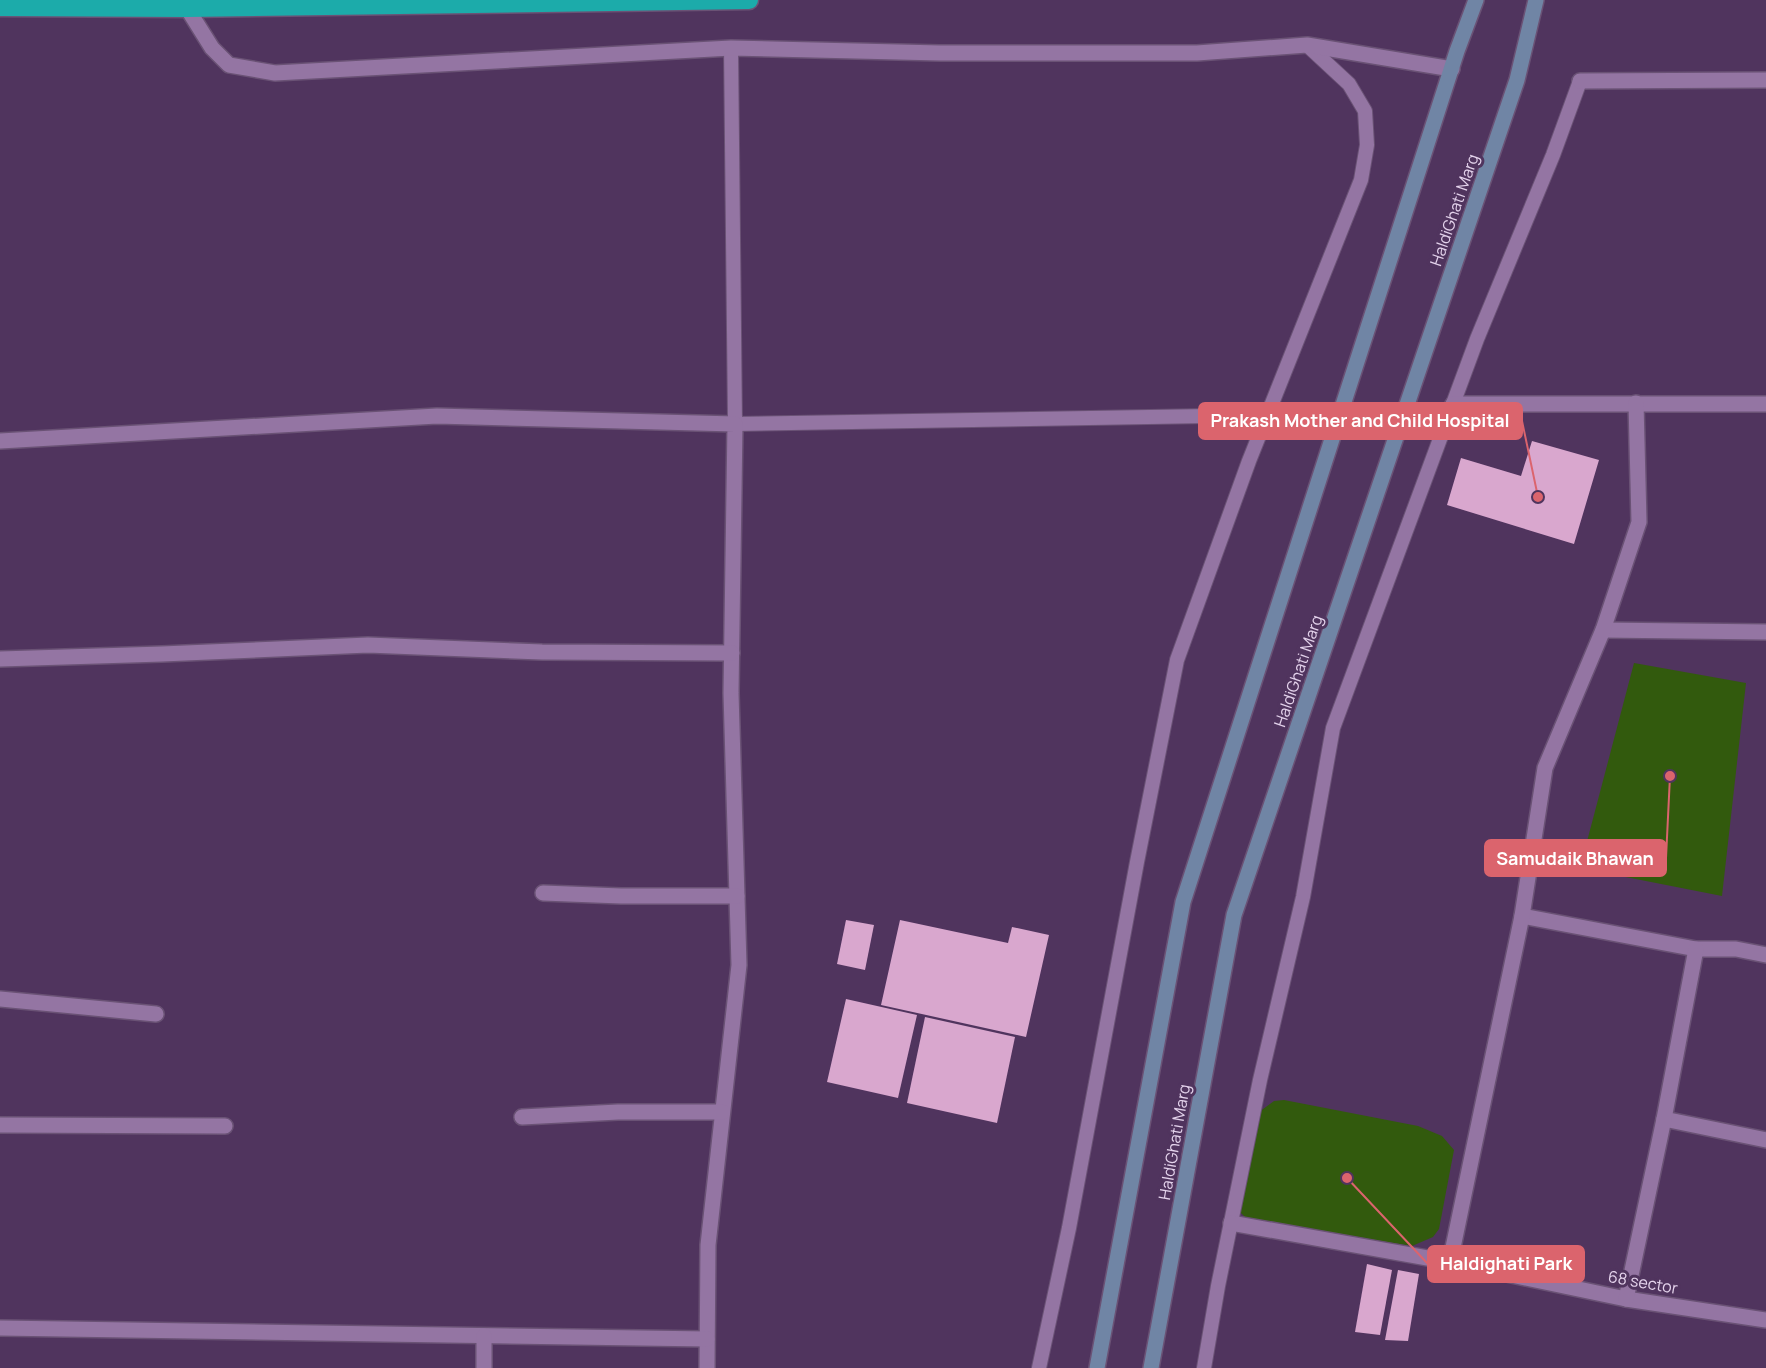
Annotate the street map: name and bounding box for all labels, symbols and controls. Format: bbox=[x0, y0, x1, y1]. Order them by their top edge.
street label: HaldiGhati Marg bbox=[1425, 151, 1483, 269]
callout: Prakash Mother and Child Hospital bbox=[1199, 403, 1522, 439]
text: Prakash Mother and Child Hospital bbox=[1210, 408, 1510, 432]
street label: HaldiGhati Marg bbox=[1269, 612, 1327, 730]
callout: Samudaik Bhawan bbox=[1485, 840, 1666, 876]
text: Samudaik Bhawan bbox=[1496, 846, 1654, 870]
street label: HaldiGhati Marg bbox=[1153, 1082, 1195, 1202]
callout: Haldighati Park bbox=[1428, 1246, 1584, 1282]
text: Haldighati Park bbox=[1440, 1251, 1573, 1275]
street label: 68 sector bbox=[1606, 1265, 1680, 1299]

